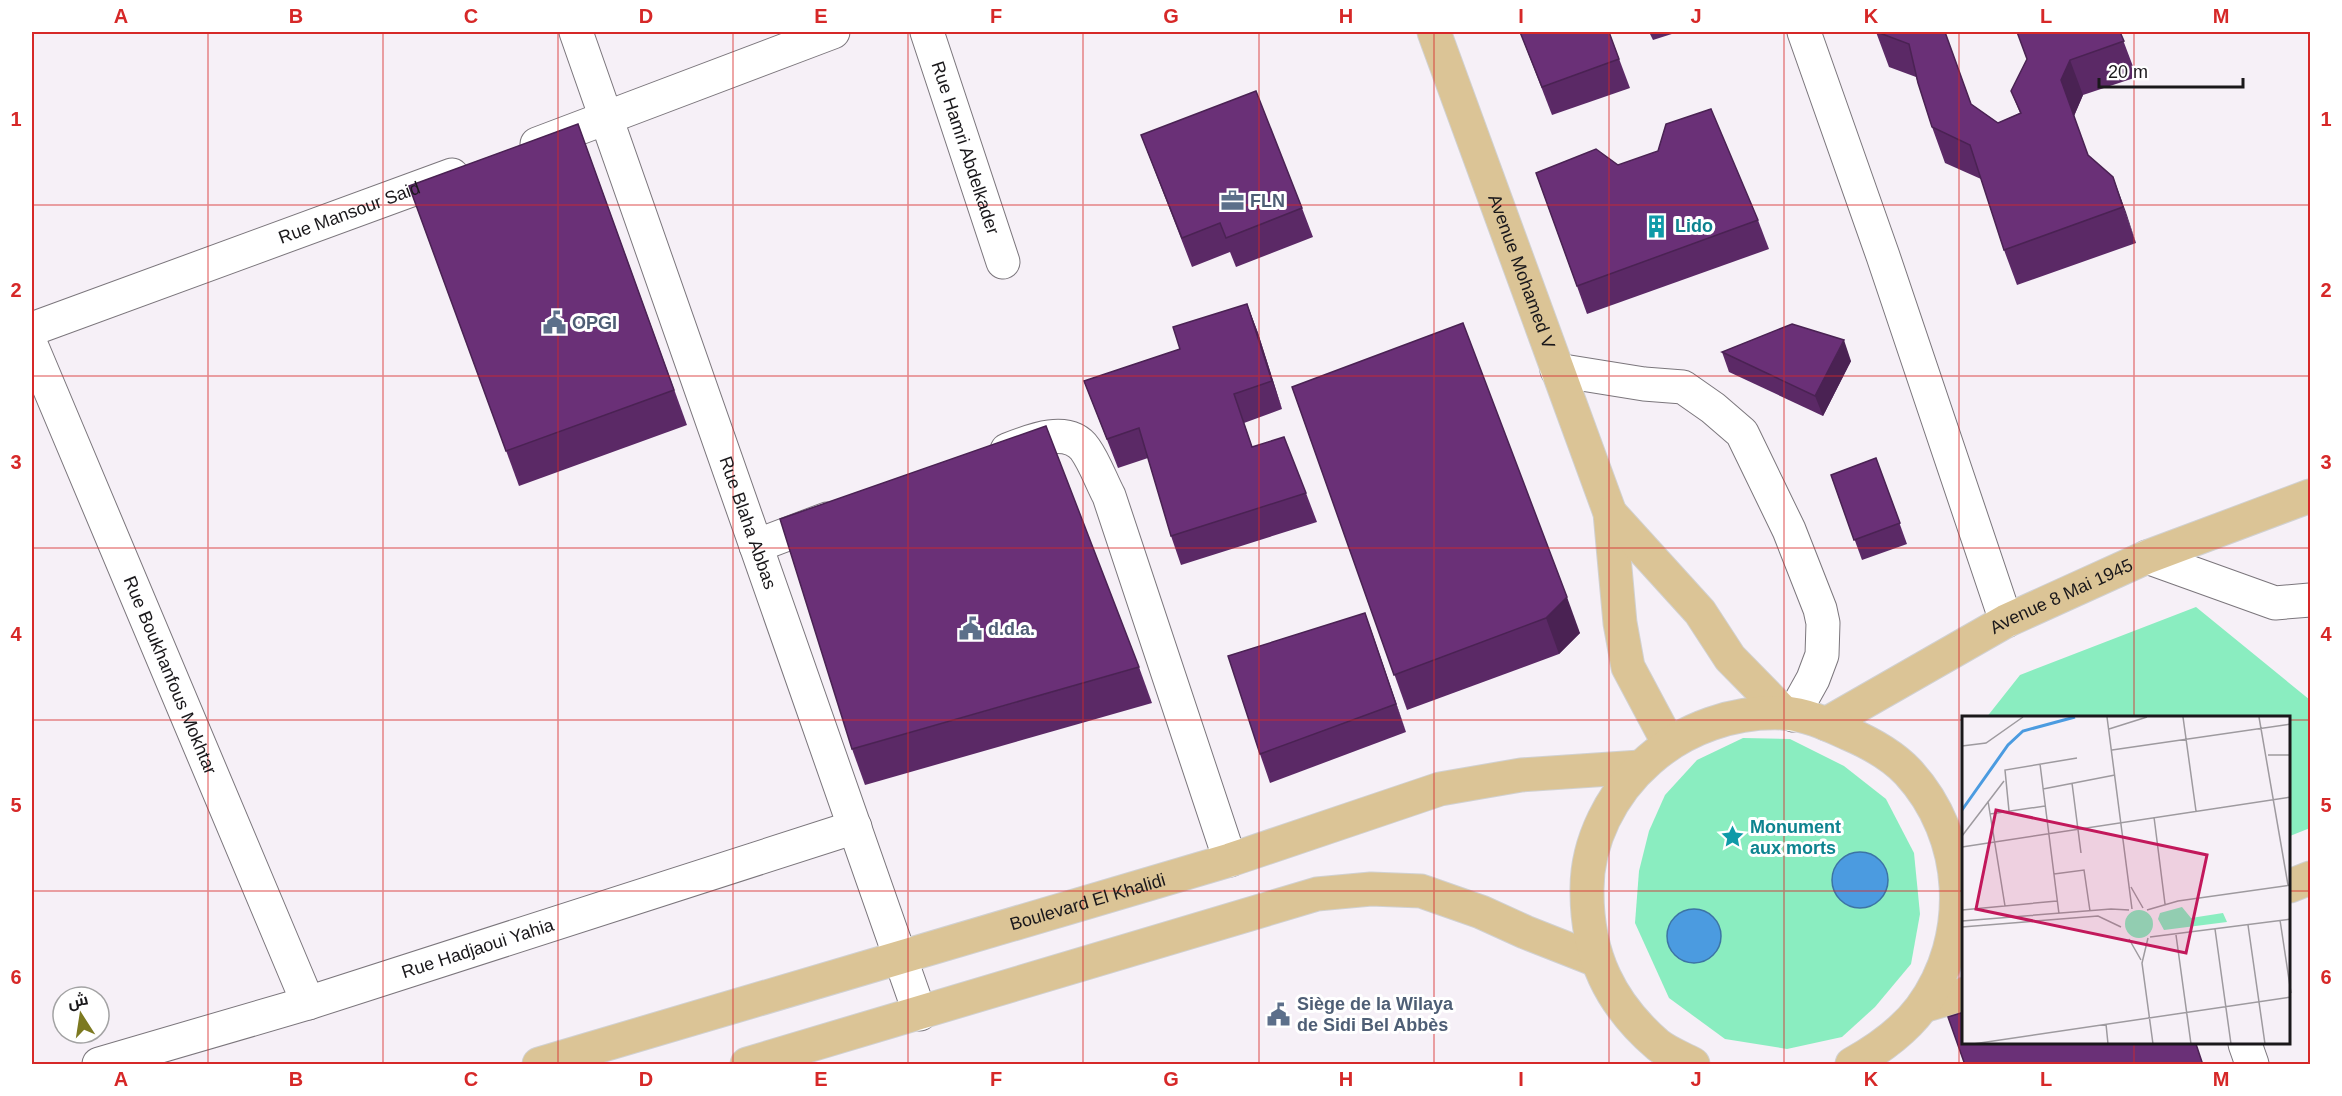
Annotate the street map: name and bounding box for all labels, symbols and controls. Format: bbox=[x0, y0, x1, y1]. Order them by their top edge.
text: A bbox=[114, 5, 128, 27]
text: B bbox=[289, 5, 303, 27]
text: C bbox=[464, 5, 478, 27]
text: D bbox=[639, 5, 653, 27]
text: E bbox=[814, 5, 828, 27]
text: F bbox=[990, 5, 1002, 27]
text: G bbox=[1163, 5, 1179, 27]
text: H bbox=[1339, 5, 1353, 27]
text: I bbox=[1518, 5, 1524, 27]
text: J bbox=[1690, 5, 1702, 27]
text: K bbox=[1864, 5, 1879, 27]
text: L bbox=[2040, 5, 2052, 27]
text: M bbox=[2213, 5, 2229, 27]
scale bar bbox=[2099, 51, 2243, 89]
street label: Rue Hamri Abdelkader bbox=[927, 59, 1003, 237]
text: 20 m bbox=[2108, 62, 2148, 82]
text: 1 bbox=[10, 108, 22, 130]
text: 1 bbox=[2320, 108, 2332, 130]
street label: Rue Mansour Said bbox=[276, 178, 423, 248]
office icon: FLN bbox=[1219, 188, 1245, 214]
place label: FLN bbox=[1250, 191, 1285, 211]
street label: Avenue Mohamed V bbox=[1484, 192, 1559, 351]
building icon: Lido bbox=[1644, 213, 1670, 239]
place label: Lido bbox=[1675, 216, 1713, 236]
text: 2 bbox=[10, 279, 22, 301]
text: 2 bbox=[2320, 279, 2332, 301]
public building icon: OPGI bbox=[541, 310, 567, 336]
place label: OPGI bbox=[572, 313, 617, 333]
text: 3 bbox=[10, 451, 22, 473]
text: 3 bbox=[2320, 451, 2332, 473]
street label: Rue Blaha Abbas bbox=[715, 454, 780, 592]
street label: Avenue 8 Mai 1945 bbox=[1986, 555, 2136, 638]
street label: Rue Boukhanfous Mokhtar bbox=[119, 573, 221, 777]
public building icon: d.d.a. bbox=[957, 616, 983, 642]
place label: d.d.a. bbox=[988, 619, 1035, 639]
text: 4 bbox=[10, 623, 22, 645]
text: 4 bbox=[2320, 623, 2332, 645]
inset map bbox=[1962, 716, 2291, 1045]
text: 5 bbox=[10, 794, 22, 816]
text: 5 bbox=[2320, 794, 2332, 816]
place label: Monument aux morts bbox=[1750, 817, 1841, 858]
place icon: Monument aux morts bbox=[1719, 824, 1745, 850]
street label: Boulevard El Khalidi bbox=[1007, 870, 1168, 934]
street label: Rue Hadjaoui Yahia bbox=[399, 914, 557, 982]
text: 6 bbox=[10, 966, 22, 988]
text: 6 bbox=[2320, 966, 2332, 988]
north arrow bbox=[51, 985, 111, 1045]
text: ش bbox=[66, 990, 90, 1012]
place label: Siège de la Wilaya de Sidi Bel Abbès bbox=[1297, 994, 1454, 1035]
public building icon: Siège de la Wilaya de Sidi Bel Abbès bbox=[1266, 1001, 1292, 1027]
text: A bbox=[114, 1068, 128, 1090]
text: B bbox=[289, 1068, 303, 1090]
text: C bbox=[464, 1068, 478, 1090]
text: D bbox=[639, 1068, 653, 1090]
text: E bbox=[814, 1068, 828, 1090]
text: F bbox=[990, 1068, 1002, 1090]
text: G bbox=[1163, 1068, 1179, 1090]
text: H bbox=[1339, 1068, 1353, 1090]
text: I bbox=[1518, 1068, 1524, 1090]
text: J bbox=[1690, 1068, 1702, 1090]
text: K bbox=[1864, 1068, 1879, 1090]
text: L bbox=[2040, 1068, 2052, 1090]
text: M bbox=[2213, 1068, 2229, 1090]

